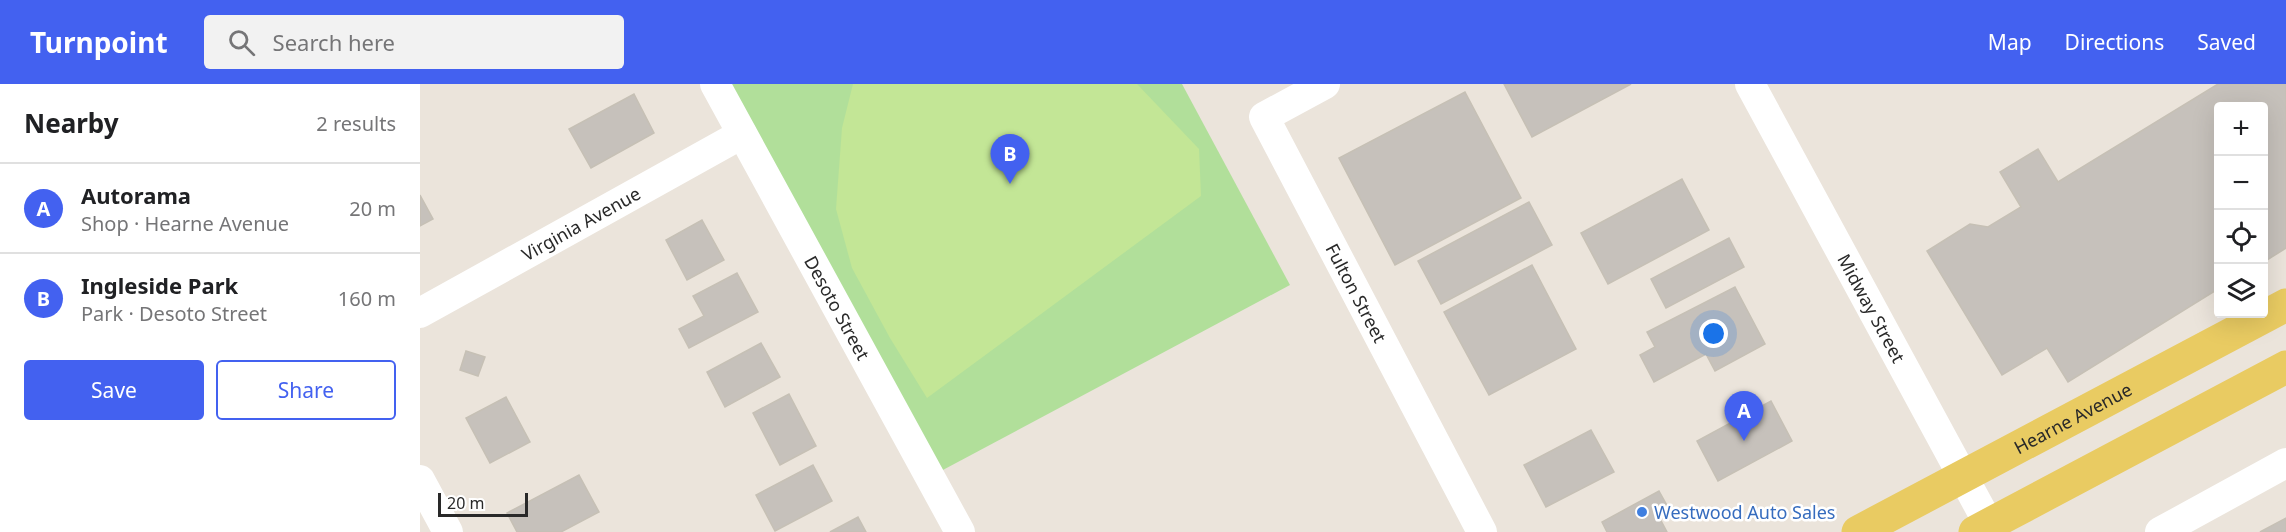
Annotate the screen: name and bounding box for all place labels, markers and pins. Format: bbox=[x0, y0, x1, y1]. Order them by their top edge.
pin: B bbox=[990, 135, 1030, 184]
pin: A bbox=[1724, 392, 1764, 441]
place label: Westwood Auto Sales bbox=[1654, 500, 1835, 524]
marker: Westwood Auto Sales bbox=[1635, 505, 1649, 519]

